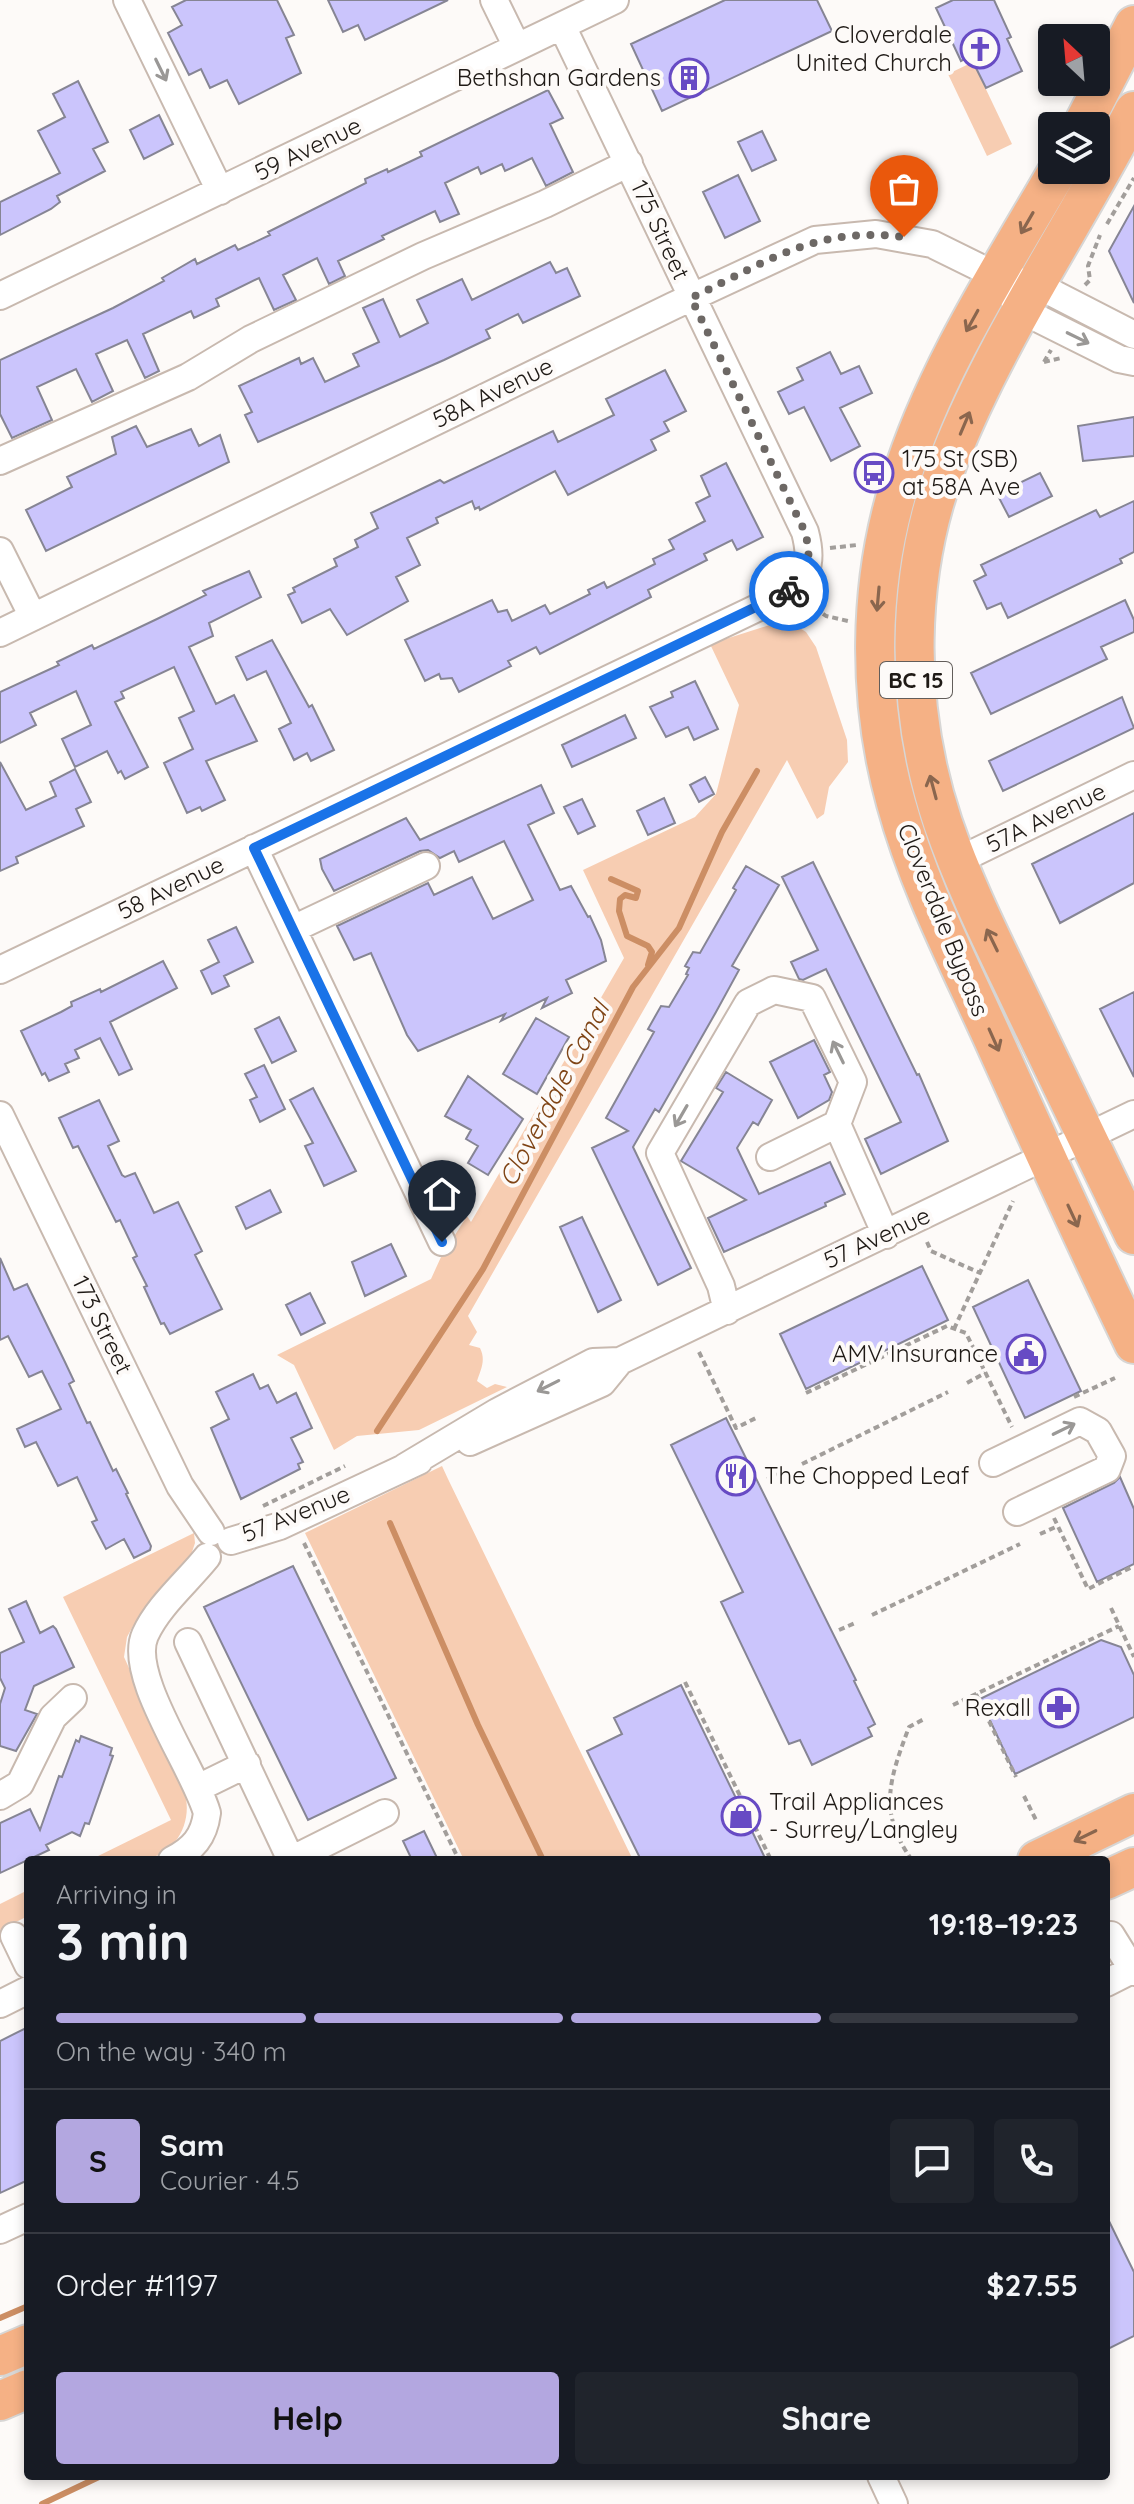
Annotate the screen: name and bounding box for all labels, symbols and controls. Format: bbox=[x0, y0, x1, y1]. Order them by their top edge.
place label: Cloverdale United Church bbox=[795, 19, 952, 77]
north arrow bbox=[1038, 24, 1110, 96]
map controls bbox=[1038, 24, 1110, 184]
church icon: Cloverdale United Church bbox=[959, 28, 1001, 70]
building icon: Bethshan Gardens bbox=[668, 57, 710, 99]
one-way arrow bbox=[154, 58, 169, 82]
place label: Bethshan Gardens bbox=[457, 62, 661, 92]
street label: 59 Avenue bbox=[249, 109, 366, 187]
button: layers bbox=[1038, 112, 1110, 184]
pin bbox=[870, 155, 938, 237]
icon: bag bbox=[882, 167, 926, 211]
street label: 175 Street bbox=[625, 175, 697, 284]
one-way arrow bbox=[1019, 211, 1035, 234]
one-way arrow bbox=[964, 309, 980, 332]
one-way arrow bbox=[1065, 331, 1089, 346]
street label: 58A Avenue bbox=[427, 350, 558, 434]
one-way arrow bbox=[958, 411, 973, 436]
place label: 175 St (SB) at 58A Ave bbox=[902, 443, 1020, 501]
bus stop icon: 175 St (SB) at 58A Ave bbox=[853, 452, 895, 494]
courier bbox=[749, 551, 829, 631]
icon: bike bbox=[767, 569, 811, 613]
one-way arrow bbox=[870, 585, 885, 612]
road number: BC 15 bbox=[880, 662, 952, 698]
one-way arrow bbox=[924, 774, 939, 800]
street label: 57A Avenue bbox=[981, 775, 1110, 859]
street label: Cloverdale Bypass bbox=[892, 819, 996, 1021]
street label: 58 Avenue bbox=[112, 848, 229, 926]
one-way arrow bbox=[983, 928, 999, 952]
water label: Cloverdale Canal bbox=[491, 993, 618, 1192]
one-way arrow bbox=[987, 1028, 1002, 1052]
one-way arrow bbox=[830, 1041, 846, 1065]
one-way arrow bbox=[673, 1104, 689, 1127]
pin bbox=[408, 1160, 476, 1242]
icon: home bbox=[420, 1172, 464, 1216]
street label: 57 Avenue bbox=[819, 1199, 935, 1275]
one-way arrow bbox=[1066, 1204, 1081, 1228]
street label: 173 Street bbox=[66, 1270, 140, 1379]
public building icon: AMV Insurance bbox=[1005, 1333, 1047, 1375]
place label: AMV Insurance bbox=[832, 1338, 998, 1368]
one-way arrow bbox=[536, 1378, 560, 1394]
one-way arrow bbox=[1051, 1421, 1075, 1436]
restaurant icon: The Chopped Leaf bbox=[715, 1455, 757, 1497]
place label: The Chopped Leaf bbox=[764, 1460, 970, 1490]
street label: 57 Avenue bbox=[237, 1478, 354, 1548]
pharmacy icon: Rexall bbox=[1038, 1687, 1080, 1729]
place label: Rexall bbox=[964, 1692, 1031, 1722]
place label: Trail Appliances - Surrey/Langley bbox=[769, 1786, 958, 1844]
shop icon: Trail Appliances - Surrey/Langley bbox=[720, 1795, 762, 1837]
one-way arrow bbox=[1074, 1829, 1098, 1844]
text: Arriving in bbox=[56, 1878, 177, 1911]
text: 19:18–19:23 bbox=[929, 1905, 1078, 1943]
text: 3 min bbox=[56, 1908, 190, 1973]
text: On the way · 340 m bbox=[56, 2035, 286, 2068]
button: chat bbox=[890, 2119, 974, 2203]
button: phone bbox=[994, 2119, 1078, 2203]
text: Sam bbox=[160, 2126, 224, 2164]
text: S bbox=[89, 2142, 107, 2180]
text: Courier · 4.5 bbox=[160, 2164, 300, 2197]
text: Order #1197 bbox=[56, 2266, 218, 2304]
text: $27.55 bbox=[987, 2266, 1078, 2304]
button: Help bbox=[56, 2372, 559, 2464]
button: Share bbox=[575, 2372, 1078, 2464]

